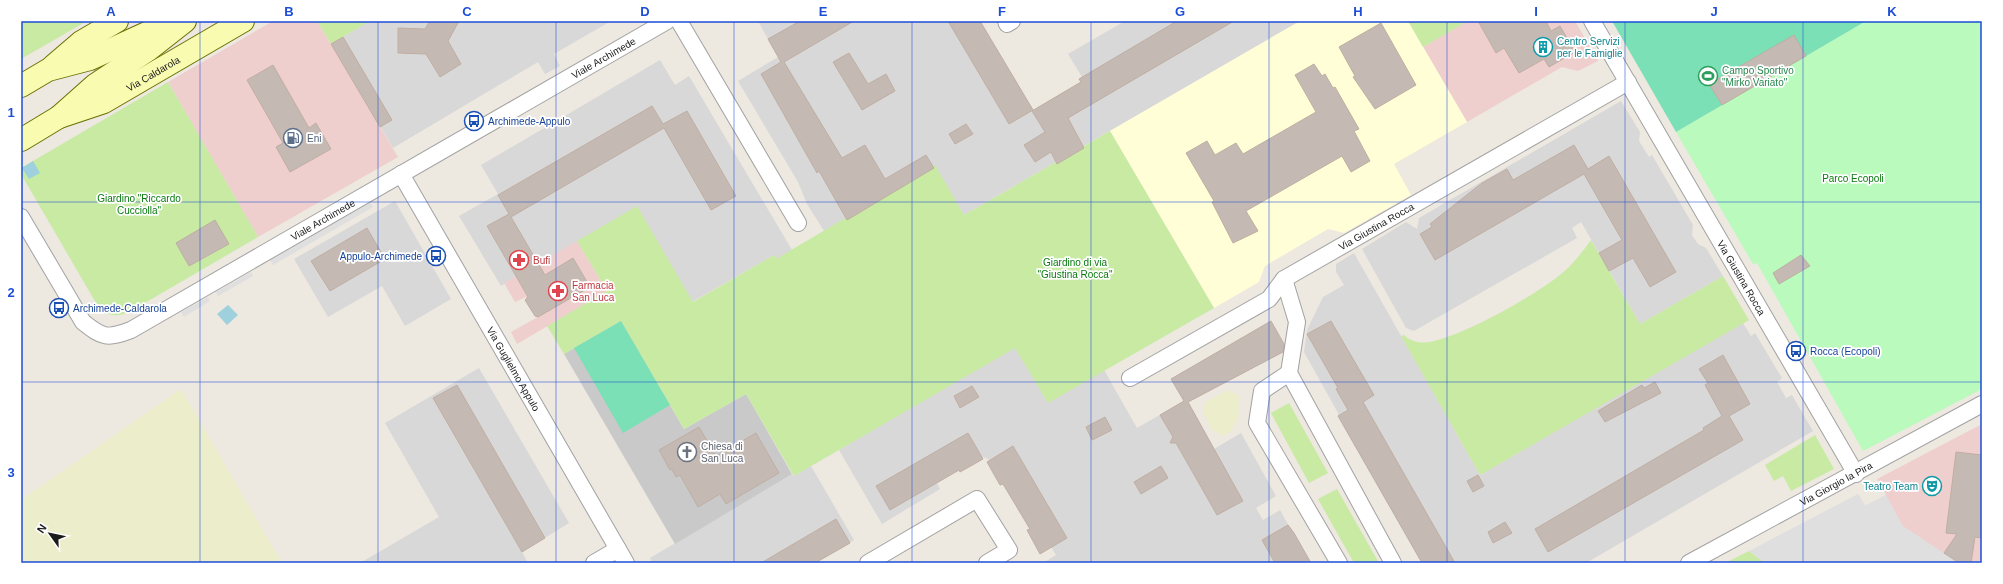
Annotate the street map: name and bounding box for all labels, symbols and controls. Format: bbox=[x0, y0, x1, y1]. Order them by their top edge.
text: A bbox=[106, 4, 116, 19]
text: B bbox=[284, 4, 294, 19]
text: C bbox=[462, 4, 472, 19]
text: D bbox=[640, 4, 650, 19]
text: E bbox=[819, 4, 828, 19]
text: F bbox=[998, 4, 1006, 19]
text: G bbox=[1175, 4, 1185, 19]
text: H bbox=[1353, 4, 1363, 19]
text: I bbox=[1534, 4, 1538, 19]
text: J bbox=[1710, 4, 1718, 19]
text: K bbox=[1887, 4, 1897, 19]
street label: Viale Archimede bbox=[570, 35, 638, 81]
building icon: Centro Servizi per le Famiglie bbox=[1532, 36, 1554, 58]
place label: Centro Servizi per le Famiglie bbox=[1557, 36, 1623, 59]
street label: Via Caldarola bbox=[124, 54, 182, 94]
sports icon: Campo Sportivo "Mirko Variato" bbox=[1697, 65, 1719, 87]
place label: Campo Sportivo "Mirko Variato" bbox=[1722, 65, 1794, 88]
text: 1 bbox=[7, 105, 15, 120]
bus stop icon: Archimede-Appulo bbox=[463, 110, 485, 132]
place label: Archimede-Appulo bbox=[488, 116, 571, 127]
fuel station icon: Eni bbox=[282, 127, 304, 149]
place label: Eni bbox=[307, 133, 321, 144]
park label: Parco Ecopoli bbox=[1822, 173, 1884, 184]
park label: Giardino "Riccardo Cucciolla" bbox=[97, 193, 181, 216]
street label: Viale Archimede bbox=[289, 197, 357, 243]
street label: Via Giustina Rocca bbox=[1337, 201, 1416, 253]
street label: Via Giustina Rocca bbox=[1715, 238, 1767, 318]
bus stop icon: Appulo-Archimede bbox=[425, 245, 447, 267]
pharmacy icon: Bufi bbox=[508, 249, 530, 271]
place label: Appulo-Archimede bbox=[340, 251, 422, 262]
place label: Bufi bbox=[533, 255, 550, 266]
park label: Giardino di via "Giustina Rocca" bbox=[1038, 257, 1113, 280]
pharmacy icon: Farmacia San Luca bbox=[547, 280, 569, 302]
place label: Farmacia San Luca bbox=[572, 280, 615, 303]
text: 2 bbox=[7, 285, 15, 300]
bus stop icon: Archimede-Caldarola bbox=[48, 297, 70, 319]
place label: Archimede-Caldarola bbox=[73, 303, 167, 314]
street label: Via Guglielmo Appulo bbox=[485, 325, 542, 414]
bus stop icon: Rocca (Ecopoli) bbox=[1785, 340, 1807, 362]
place label: Rocca (Ecopoli) bbox=[1810, 346, 1881, 357]
church icon: Chiesa di San Luca bbox=[676, 441, 698, 463]
place label: Chiesa di San Luca bbox=[701, 441, 744, 464]
street label: Via Giorgio la Pira bbox=[1798, 460, 1874, 508]
text: 3 bbox=[7, 465, 15, 480]
theatre icon: Teatro Team bbox=[1921, 475, 1943, 497]
place label: Teatro Team bbox=[1863, 481, 1918, 492]
north arrow bbox=[30, 514, 70, 554]
text: N bbox=[34, 522, 49, 535]

